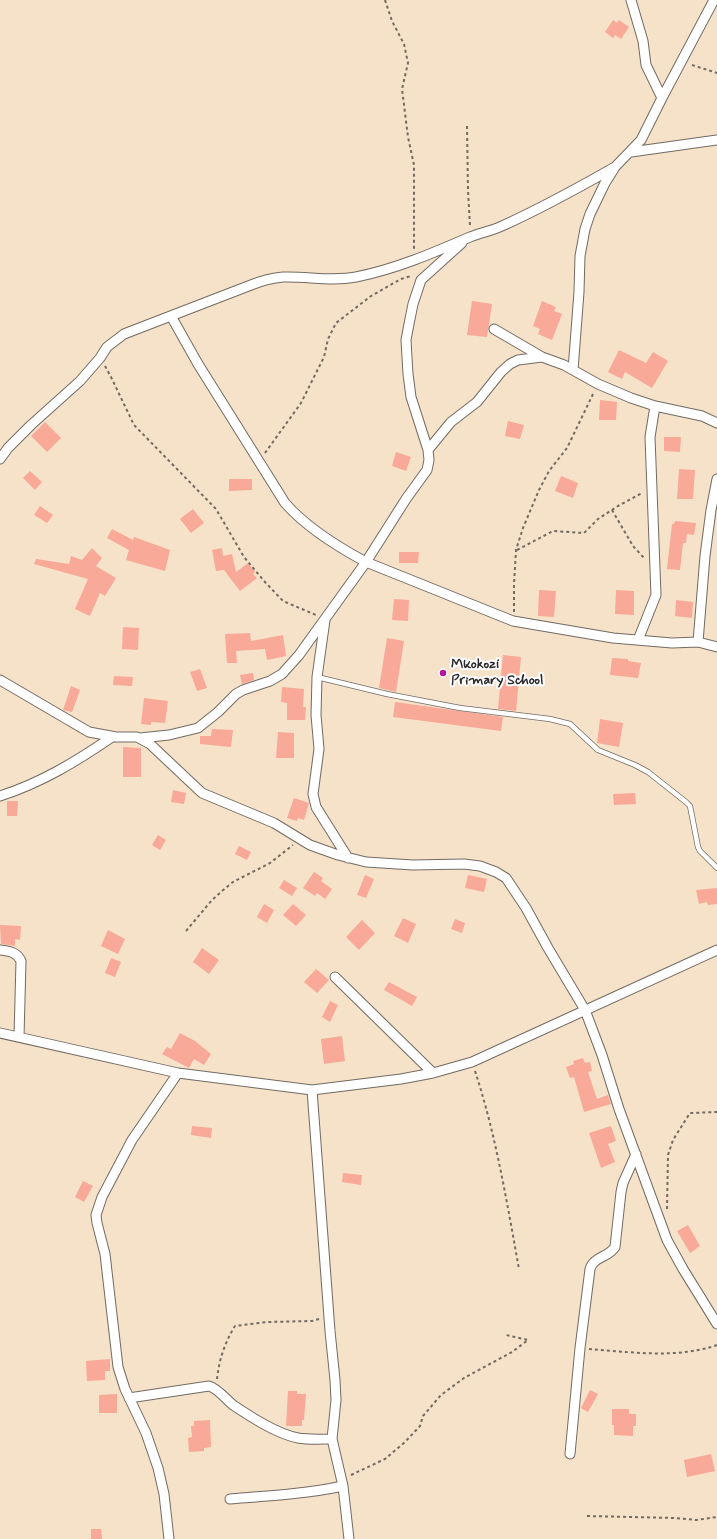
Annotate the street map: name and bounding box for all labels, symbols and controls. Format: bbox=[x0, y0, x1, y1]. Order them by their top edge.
place label: Mkokozi Primary School bbox=[451, 657, 543, 690]
marker: Mkokozi Primary School bbox=[438, 668, 448, 678]

